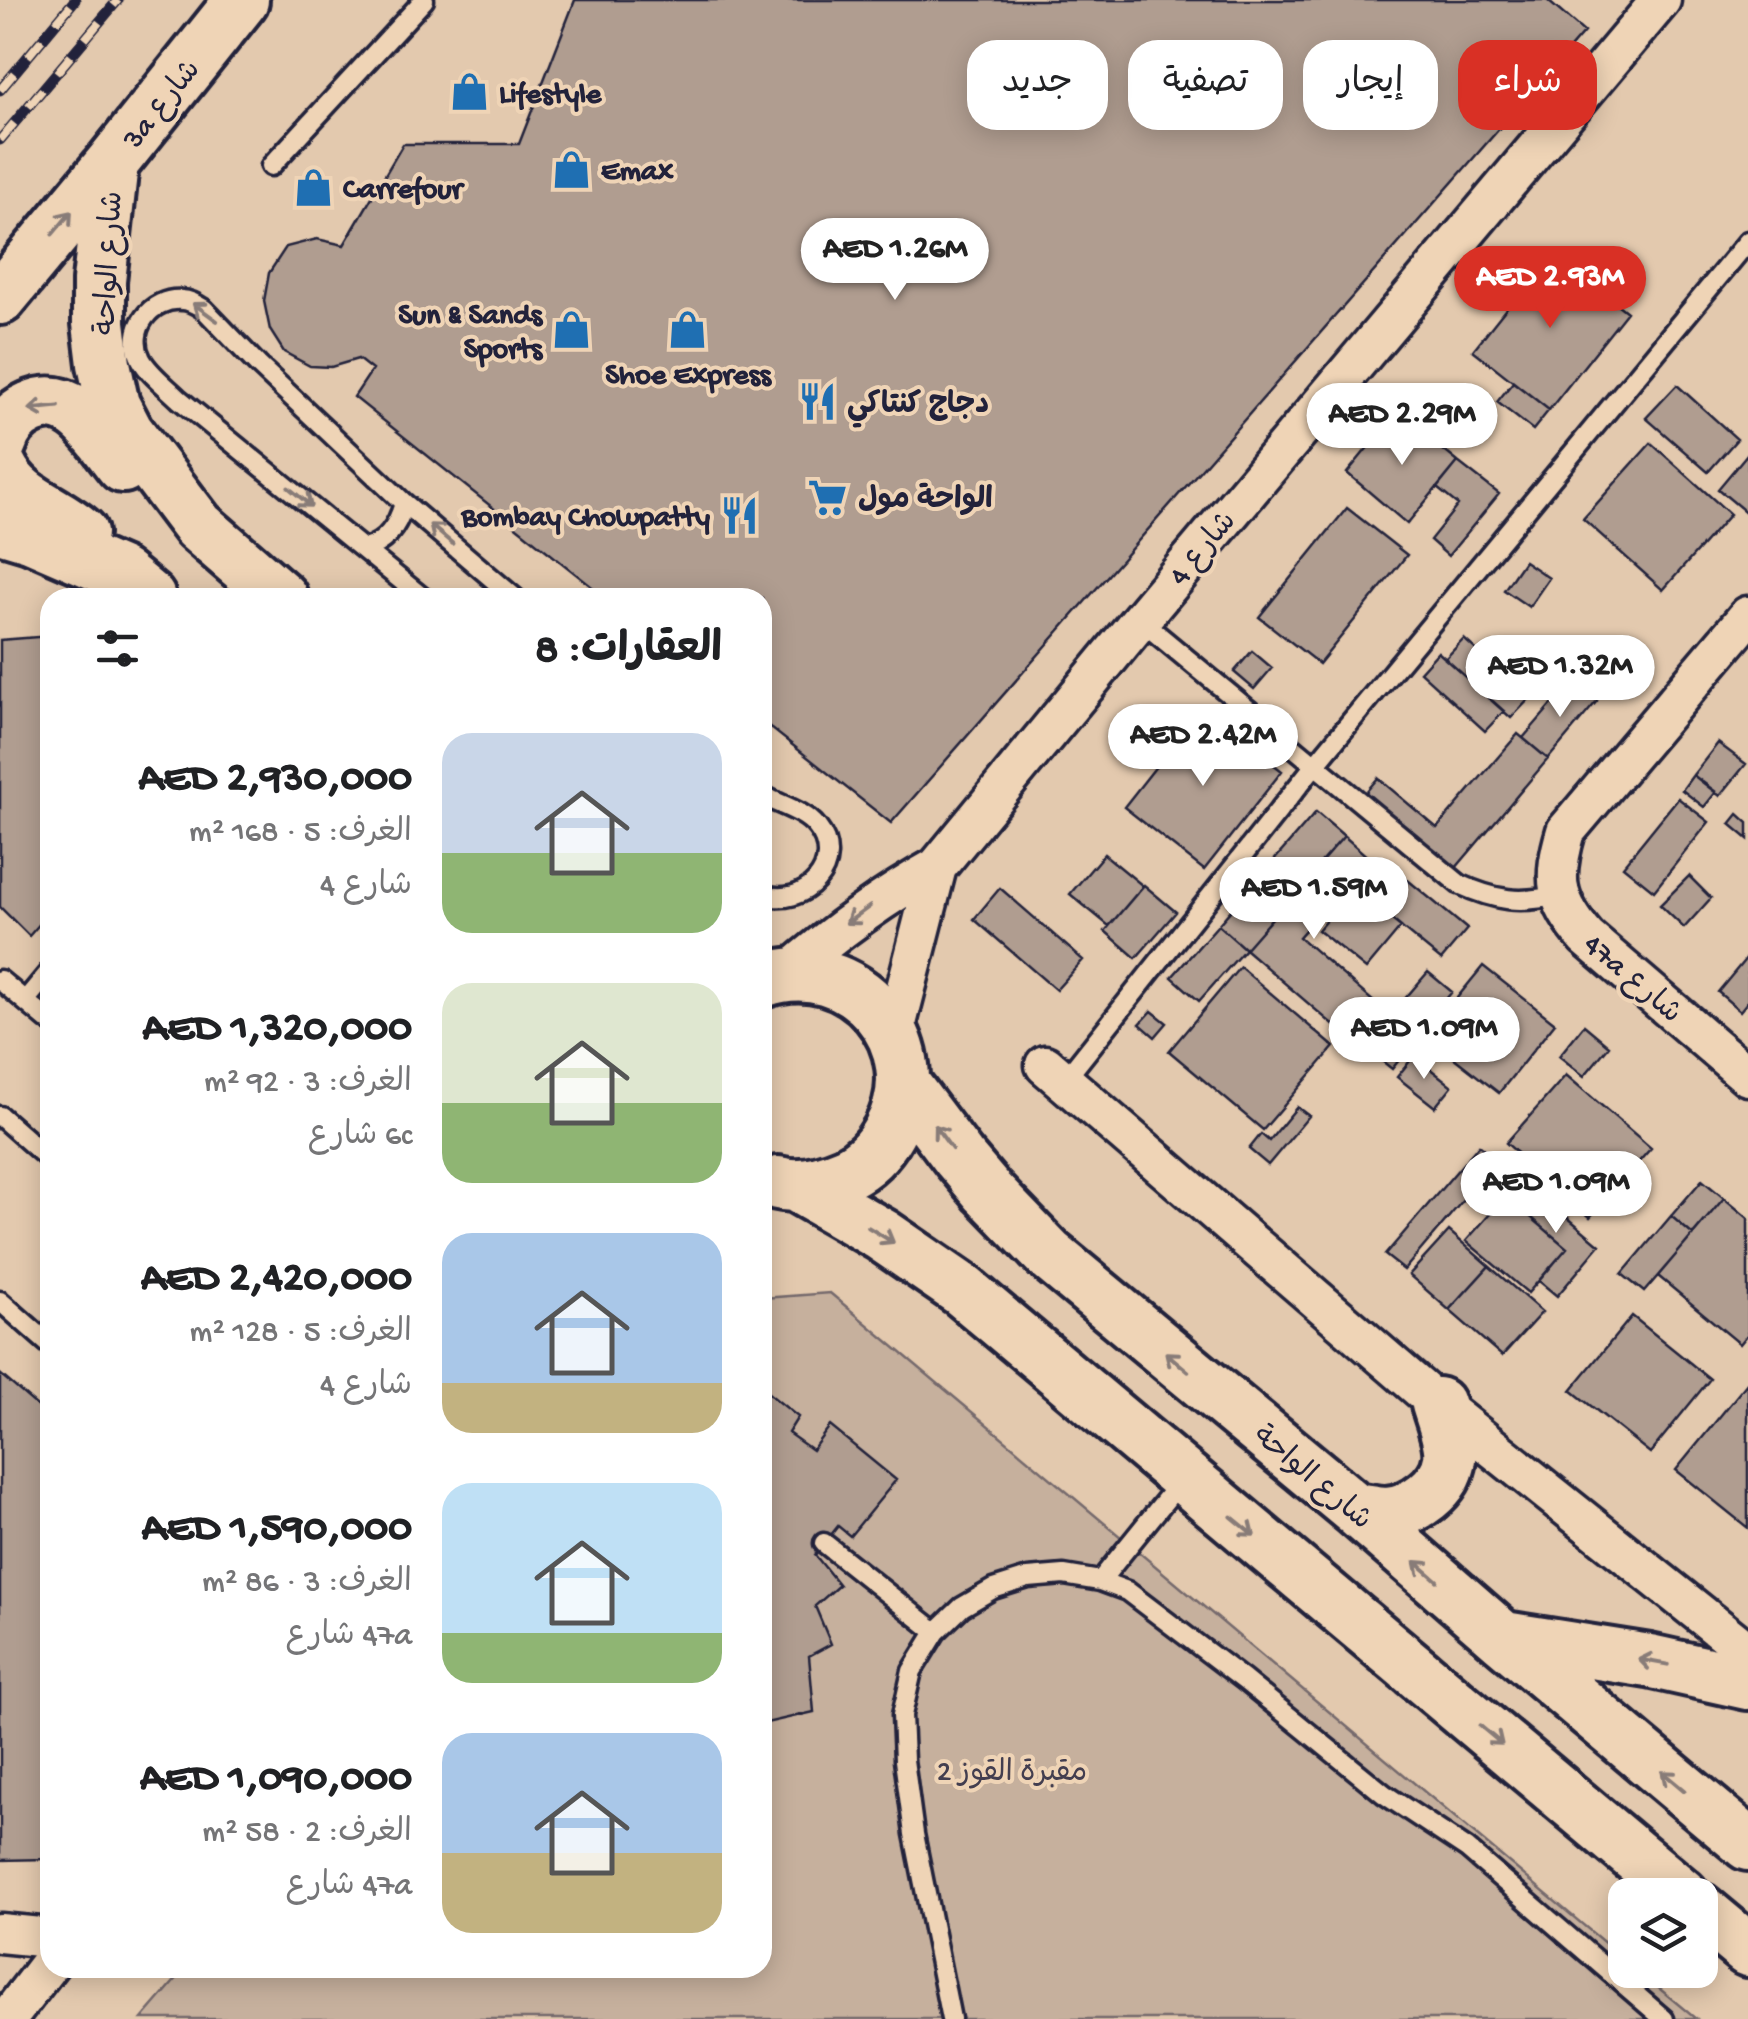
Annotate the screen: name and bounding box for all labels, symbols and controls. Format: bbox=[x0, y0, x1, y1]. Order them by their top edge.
chip: جديد bbox=[967, 40, 1108, 130]
chip: تصفية bbox=[1128, 40, 1283, 130]
chip: إيجار bbox=[1303, 40, 1438, 130]
chip: شراء bbox=[1458, 40, 1597, 130]
street label: 3a شارع bbox=[116, 54, 210, 158]
shop icon: Lifestyle bbox=[448, 71, 490, 113]
place label: Lifestyle bbox=[499, 79, 603, 114]
shop icon: Emax bbox=[550, 148, 592, 190]
place label: Emax bbox=[601, 156, 674, 191]
shop icon: Carrefour bbox=[292, 166, 334, 208]
place label: Carrefour bbox=[343, 174, 465, 209]
street label: شارع الواحة bbox=[90, 190, 133, 336]
one-way arrow bbox=[51, 210, 73, 236]
pin: AED 1.26M bbox=[781, 218, 1009, 303]
text: AED 1.26M bbox=[823, 231, 967, 269]
pin: AED 2.93M bbox=[1436, 246, 1664, 331]
text: AED 2.93M bbox=[1476, 259, 1624, 297]
place label: Sun & Sands Sports bbox=[398, 300, 544, 369]
one-way arrow bbox=[192, 302, 219, 323]
shop icon: Shoe Express bbox=[667, 308, 709, 350]
shop icon: Sun & Sands Sports bbox=[551, 309, 593, 351]
place label: Shoe Express bbox=[605, 360, 773, 395]
restaurant icon: دجاج كنتاكي bbox=[796, 381, 838, 423]
pin: AED 2.29M bbox=[1288, 383, 1516, 468]
place label: دجاج كنتاكي bbox=[847, 389, 989, 428]
text: AED 2.29M bbox=[1329, 396, 1475, 434]
one-way arrow bbox=[28, 398, 61, 417]
supermarket icon: الواحة مول bbox=[807, 476, 849, 518]
place label: الواحة مول bbox=[858, 482, 993, 519]
one-way arrow bbox=[287, 486, 313, 508]
restaurant icon: Bombay Chowpatty bbox=[719, 494, 761, 536]
place label: Bombay Chowpatty bbox=[461, 502, 710, 537]
street label: شارع 4 bbox=[1163, 506, 1246, 594]
one-way arrow bbox=[429, 523, 454, 546]
icon: filters bbox=[90, 621, 145, 676]
text: العقارات: 8 bbox=[535, 628, 722, 677]
pin: AED 1.32M bbox=[1446, 635, 1674, 720]
text: AED 1.32M bbox=[1488, 648, 1632, 686]
pin: AED 2.42M bbox=[1089, 704, 1317, 789]
text: AED 2.42M bbox=[1130, 717, 1276, 755]
text: AED 2,930,000 bbox=[139, 756, 412, 805]
icon: home bbox=[522, 773, 642, 893]
text: الغرف: 5 · 168 m² bbox=[189, 815, 412, 853]
pin: AED 1.59M bbox=[1200, 857, 1428, 942]
text: شارع 4 bbox=[320, 868, 412, 906]
text: AED 1.59M bbox=[1241, 870, 1387, 908]
one-way arrow bbox=[845, 905, 872, 926]
street label: 47a شارع bbox=[1575, 928, 1687, 1032]
pin: AED 1.09M bbox=[1310, 997, 1538, 1082]
text: AED 1,320,000 bbox=[143, 1006, 412, 1055]
text: AED 1.09M bbox=[1351, 1010, 1497, 1048]
icon: home bbox=[522, 1023, 642, 1143]
text: الغرف: 3 · 92 m² bbox=[204, 1065, 412, 1103]
text: 6c شارع bbox=[308, 1118, 412, 1156]
one-way arrow bbox=[933, 1124, 954, 1152]
pin: AED 1.09M bbox=[1442, 1151, 1670, 1236]
text: AED 1.09M bbox=[1483, 1164, 1629, 1202]
one-way arrow bbox=[866, 1225, 895, 1245]
text: AED 2,420,000 bbox=[141, 1256, 412, 1305]
icon: home bbox=[522, 1273, 642, 1393]
text: الغرف: 5 · 128 m² bbox=[189, 1315, 412, 1353]
one-way arrow bbox=[1165, 1351, 1191, 1373]
text: شارع 4 bbox=[320, 1368, 412, 1406]
street label: شارع الواحة bbox=[1245, 1420, 1378, 1539]
text: AED 1,590,000 bbox=[142, 1506, 412, 1555]
one-way arrow bbox=[1229, 1515, 1255, 1537]
icon: home bbox=[522, 1523, 642, 1643]
one-way arrow bbox=[1414, 1559, 1439, 1582]
text: الغرف: 3 · 86 m² bbox=[202, 1565, 412, 1603]
text: 47a شارع bbox=[286, 1618, 412, 1656]
one-way arrow bbox=[1637, 1652, 1670, 1671]
one-way arrow bbox=[1478, 1724, 1504, 1746]
text: AED 1,090,000 bbox=[140, 1756, 412, 1805]
park label: مقبرة القوز 2 bbox=[937, 1757, 1087, 1792]
one-way arrow bbox=[1661, 1771, 1687, 1793]
icon: home bbox=[522, 1773, 642, 1893]
text: الغرف: 2 · 58 m² bbox=[202, 1815, 412, 1853]
text: 47a شارع bbox=[286, 1868, 412, 1906]
map controls bbox=[1608, 1878, 1718, 1988]
button: layers bbox=[1608, 1878, 1718, 1988]

